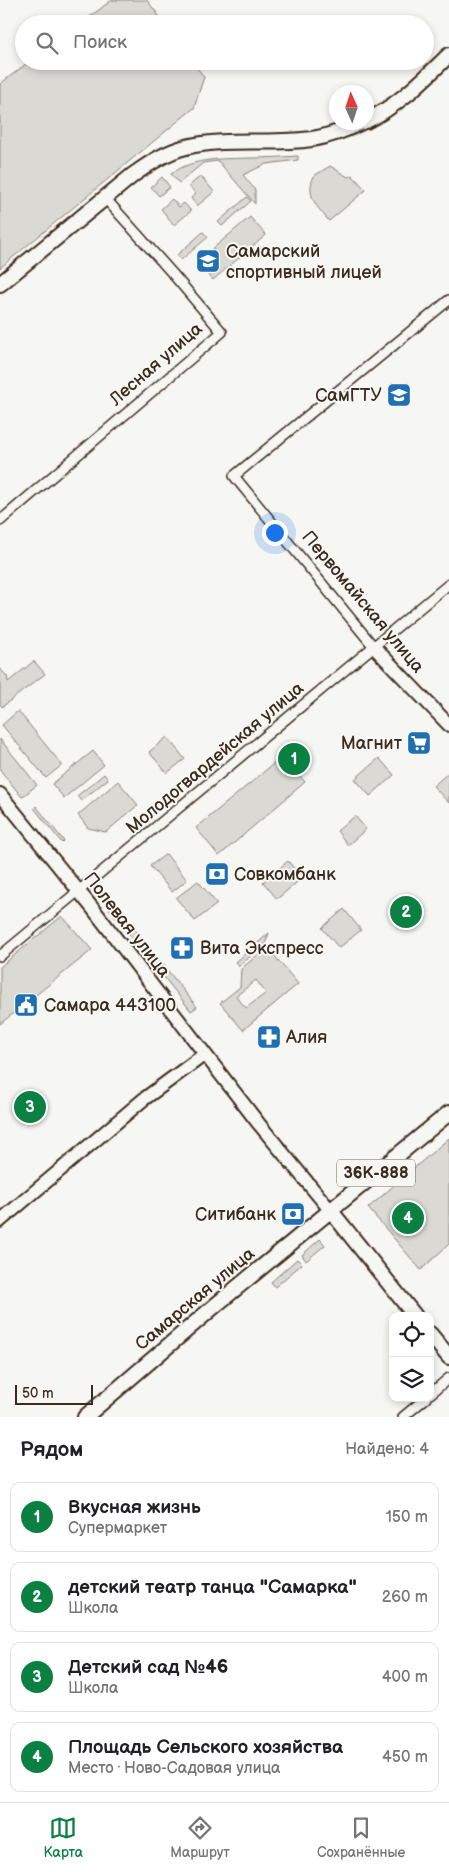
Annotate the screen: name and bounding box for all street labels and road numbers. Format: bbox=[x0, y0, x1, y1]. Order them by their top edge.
street label: Лесная улица bbox=[105, 318, 207, 411]
street label: Первомайская улица bbox=[298, 527, 429, 677]
street label: Молодогвардейская улица bbox=[122, 677, 308, 838]
street label: Полевая улица bbox=[79, 868, 175, 982]
road number: 36К-888 bbox=[337, 1160, 415, 1186]
street label: Самарская улица bbox=[131, 1243, 259, 1355]

